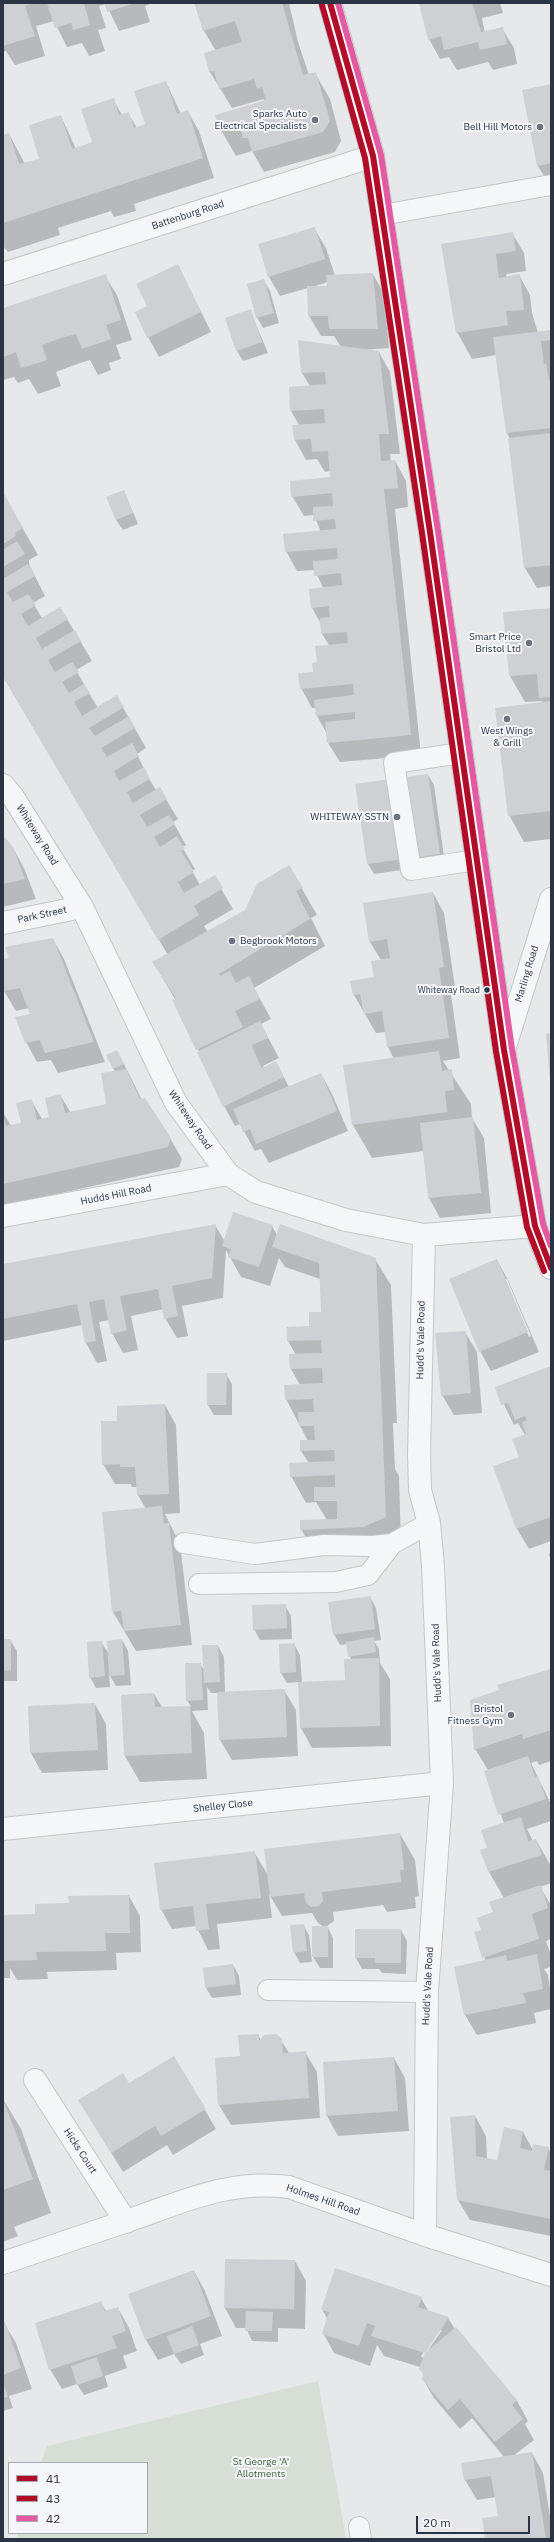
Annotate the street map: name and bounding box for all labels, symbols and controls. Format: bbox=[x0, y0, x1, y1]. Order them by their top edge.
place label: Sparks Auto Electrical Specialists bbox=[214, 108, 307, 132]
marker: Sparks Auto Electrical Specialists bbox=[310, 115, 320, 125]
place label: Bell Hill Motors bbox=[464, 121, 532, 133]
marker: Bell Hill Motors bbox=[535, 122, 545, 132]
street label: Battenburg Road bbox=[150, 198, 226, 232]
place label: Smart Price Bristol Ltd bbox=[469, 631, 521, 654]
marker: Smart Price Bristol Ltd bbox=[524, 638, 534, 648]
marker: West Wings & Grill bbox=[502, 714, 512, 724]
place label: West Wings & Grill bbox=[481, 725, 533, 748]
street label: Whiteway Road bbox=[14, 802, 60, 868]
place label: WHITEWAY SSTN bbox=[310, 811, 389, 823]
marker: WHITEWAY SSTN bbox=[392, 812, 402, 822]
street label: Park Street bbox=[16, 904, 68, 926]
place label: Begbrook Motors bbox=[240, 935, 317, 947]
marker: Begbrook Motors bbox=[227, 936, 237, 946]
street label: Marling Road bbox=[513, 944, 541, 1004]
place label: Whiteway Road bbox=[418, 985, 480, 995]
marker: Whiteway Road bbox=[482, 985, 492, 995]
street label: Whiteway Road bbox=[166, 1088, 214, 1152]
street label: Hudds Hill Road bbox=[80, 1182, 152, 1208]
street label: Hudd's Vale Road bbox=[414, 1301, 428, 1379]
street label: Hudd's Vale Road bbox=[430, 1623, 444, 1703]
place label: Bristol Fitness Gym bbox=[448, 1703, 503, 1726]
marker: Bristol Fitness Gym bbox=[506, 1710, 516, 1720]
street label: Shelley Close bbox=[193, 1797, 253, 1815]
street label: Hudd's Vale Road bbox=[420, 1946, 436, 2026]
street label: Hicks Court bbox=[61, 2126, 99, 2176]
street label: Holmes Hill Road bbox=[285, 2182, 361, 2218]
park label: St George 'A' Allotments bbox=[233, 2456, 289, 2480]
legend bbox=[8, 2462, 148, 2534]
text: 41 bbox=[46, 2471, 60, 2486]
text: 43 bbox=[46, 2491, 60, 2506]
scale bar bbox=[418, 2508, 532, 2534]
text: 42 bbox=[46, 2511, 60, 2526]
text: 20 m bbox=[423, 2515, 451, 2530]

